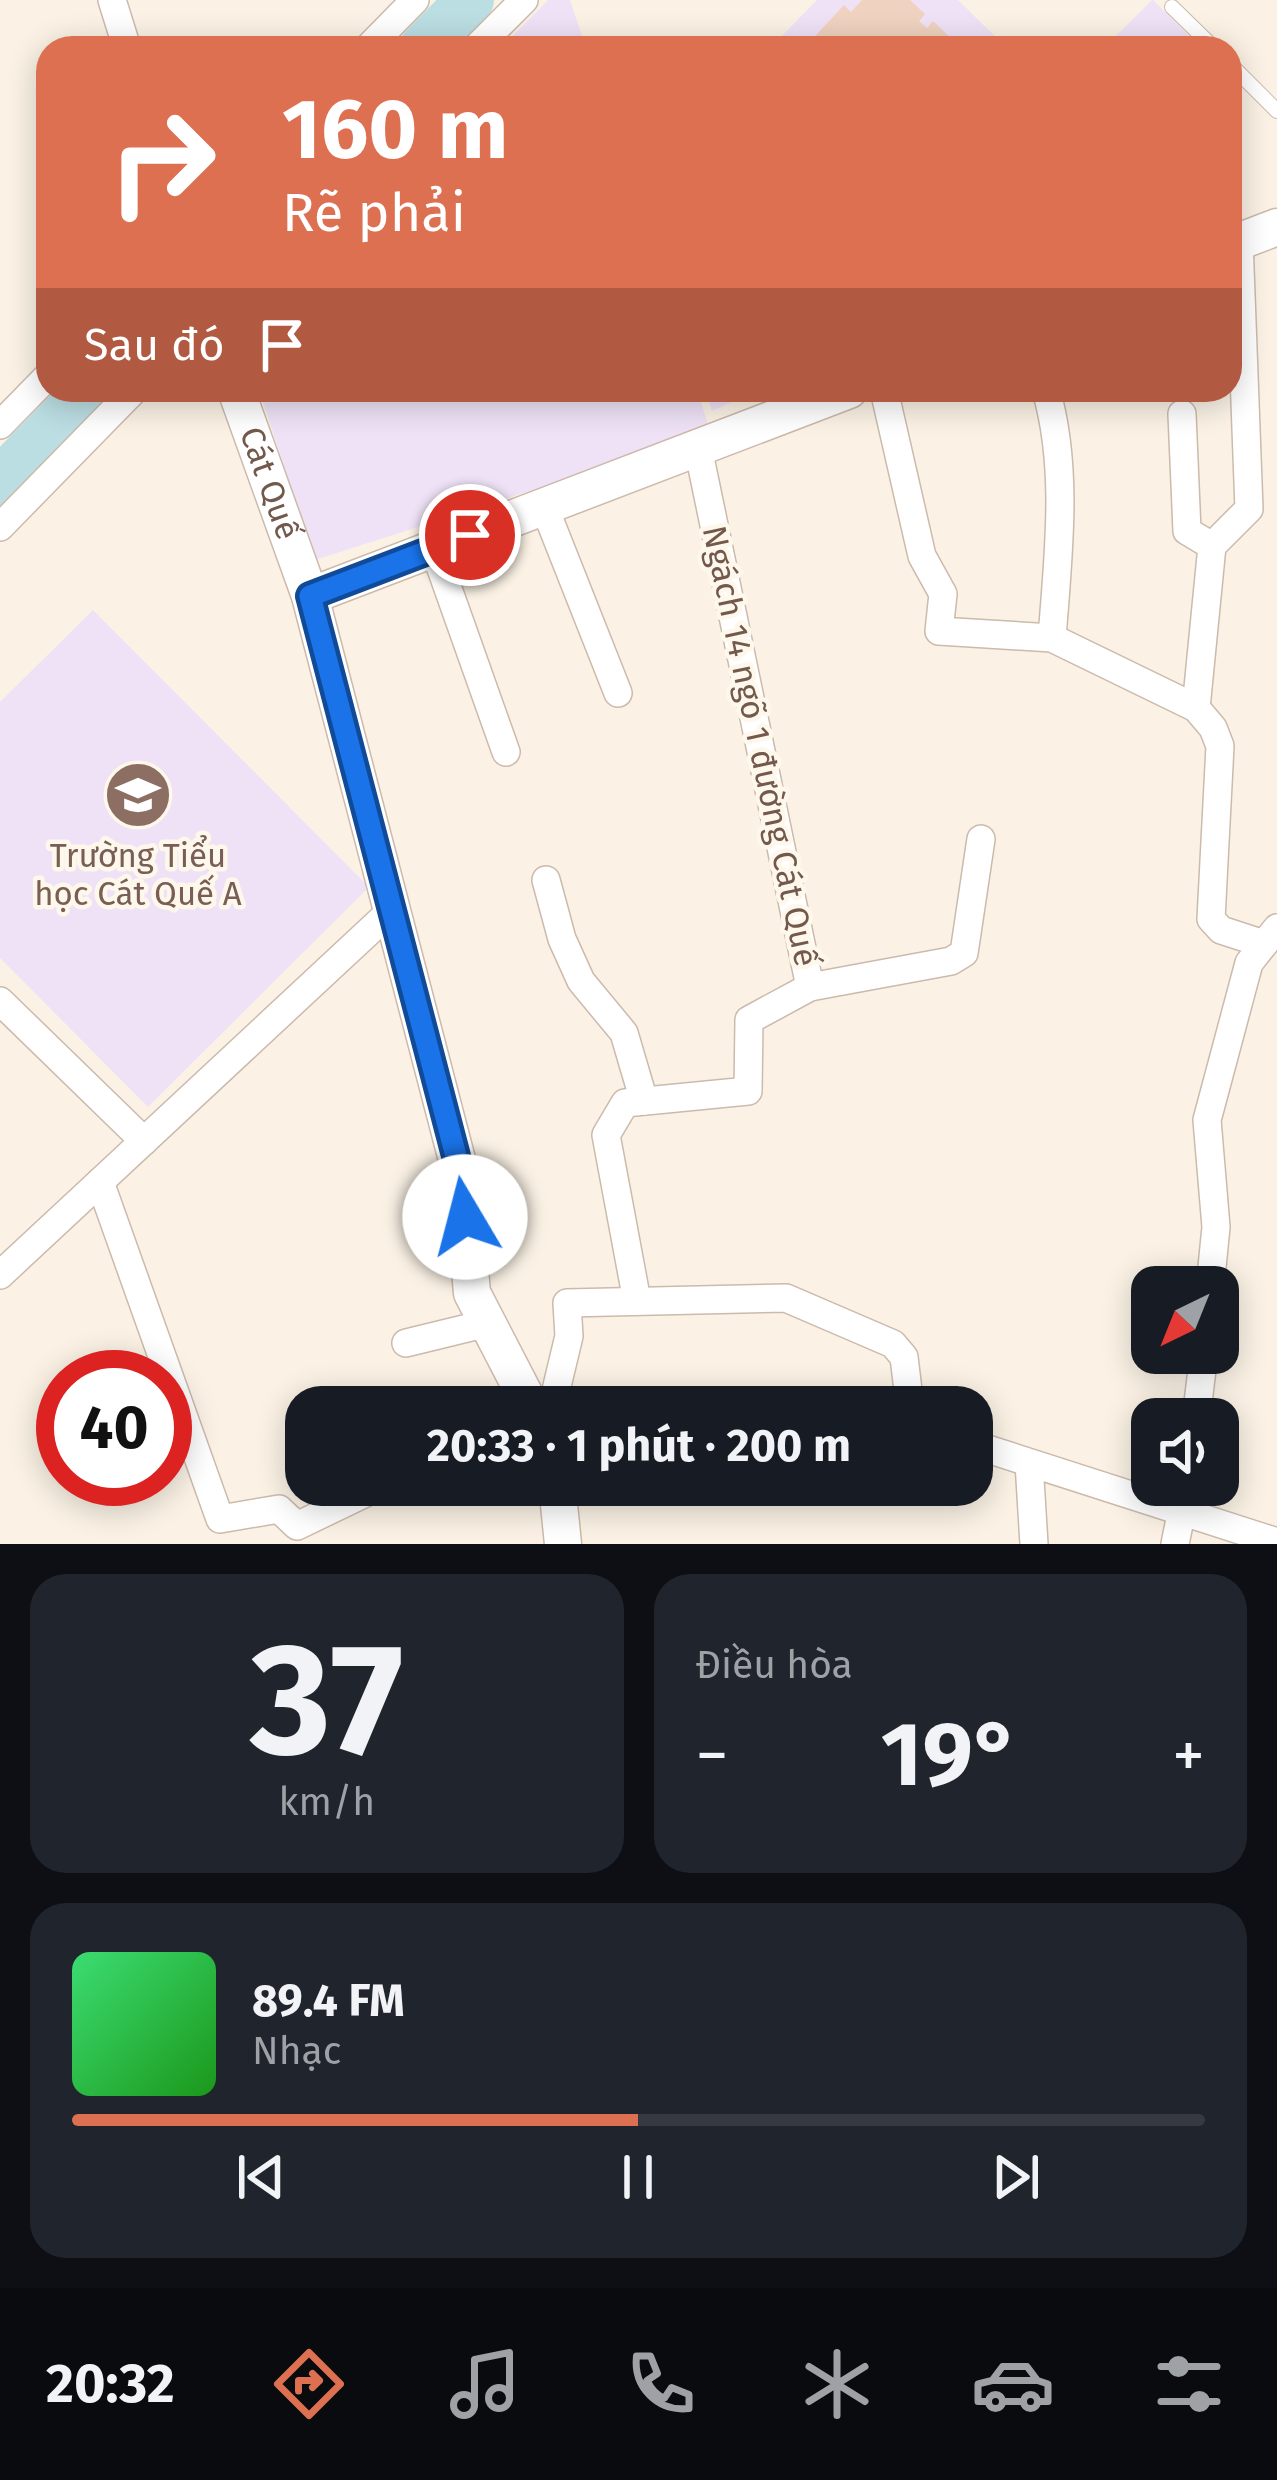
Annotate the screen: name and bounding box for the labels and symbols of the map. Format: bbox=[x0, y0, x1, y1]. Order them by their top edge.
street label: Cát Quế bbox=[231, 421, 308, 545]
pin bbox=[419, 484, 521, 586]
street label: Ngách 14 ngõ 1 đường Cát Quế bbox=[694, 522, 826, 970]
school or university icon: Trường Tiểu học Cát Quế A bbox=[103, 760, 173, 830]
place label: Trường Tiểu học Cát Quế A bbox=[34, 834, 242, 914]
position arrow bbox=[402, 1154, 528, 1280]
north arrow bbox=[1131, 1266, 1239, 1374]
speed limit sign: 40 bbox=[36, 1350, 192, 1506]

